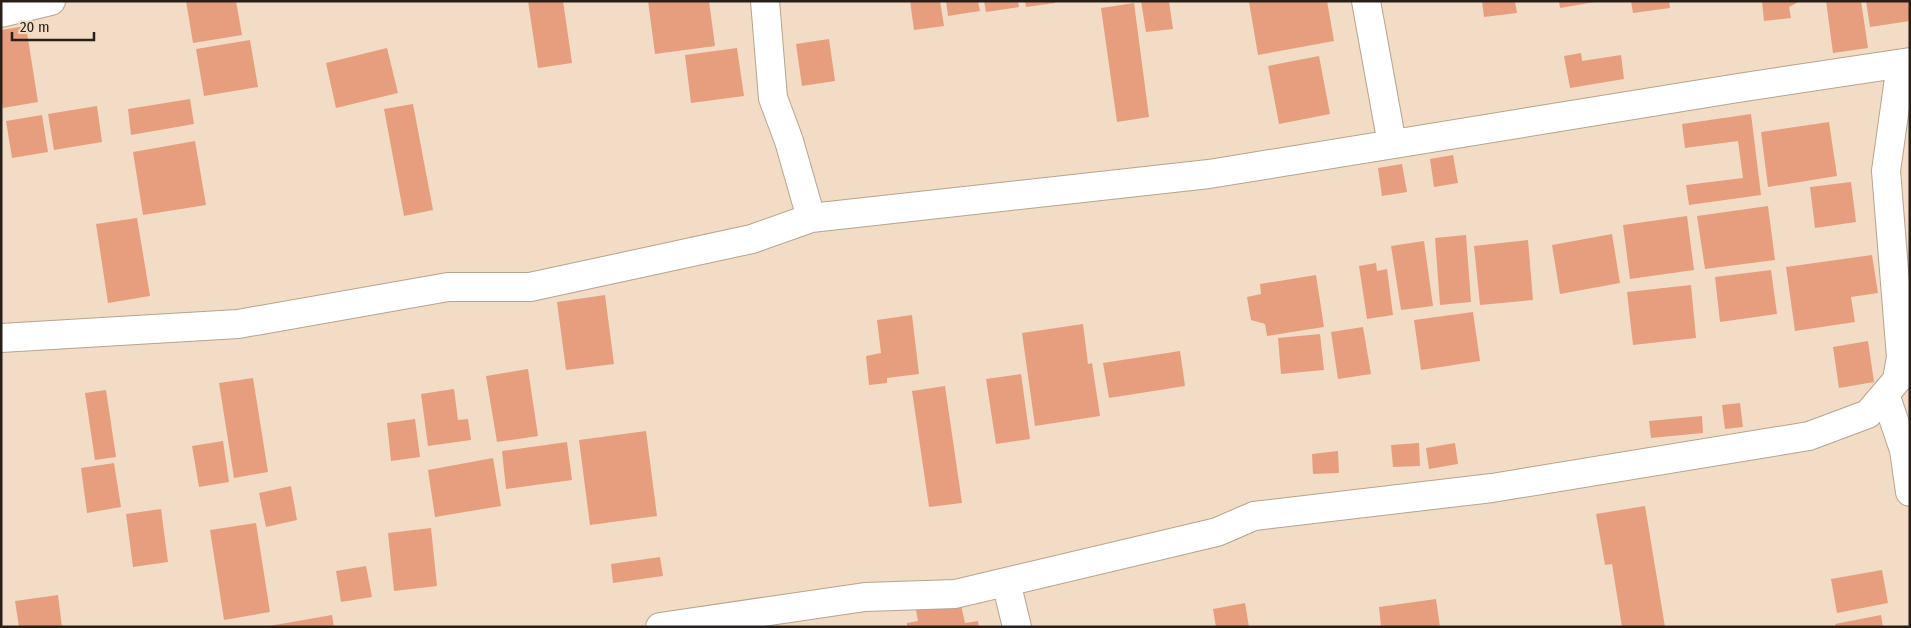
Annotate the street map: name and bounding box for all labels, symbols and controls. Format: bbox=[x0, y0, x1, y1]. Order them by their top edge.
scale bar bbox=[12, 10, 95, 42]
text: 20 m bbox=[20, 18, 50, 36]

